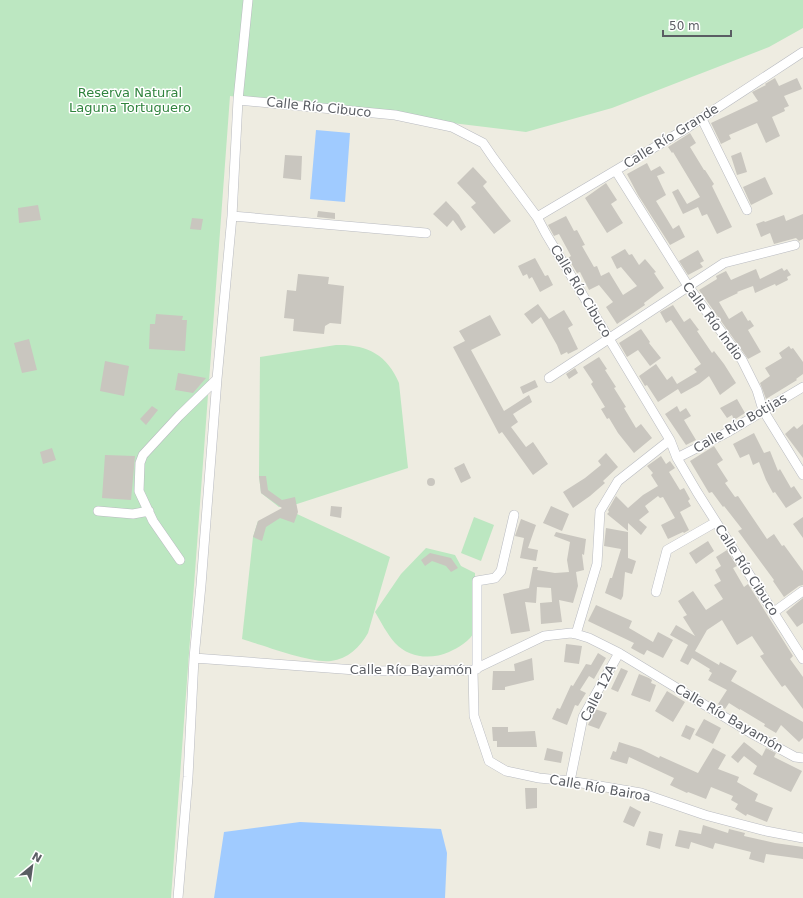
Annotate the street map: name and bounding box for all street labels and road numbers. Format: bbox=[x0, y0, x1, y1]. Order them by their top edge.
street label: Calle Río Cibuco bbox=[266, 94, 372, 120]
street label: Calle Río Grande bbox=[621, 101, 721, 171]
street label: Calle Río Cibuco bbox=[547, 242, 615, 340]
street label: Calle Río Indio bbox=[680, 279, 746, 363]
street label: Calle Río Botijas bbox=[691, 390, 789, 456]
street label: Calle Río Cibuco bbox=[712, 522, 782, 618]
street label: Calle Río Bayamón bbox=[350, 662, 472, 677]
street label: Calle 12A bbox=[577, 662, 619, 724]
street label: Calle Río Bayamón bbox=[672, 681, 786, 755]
street label: Calle Río Bairoa bbox=[548, 772, 652, 804]

